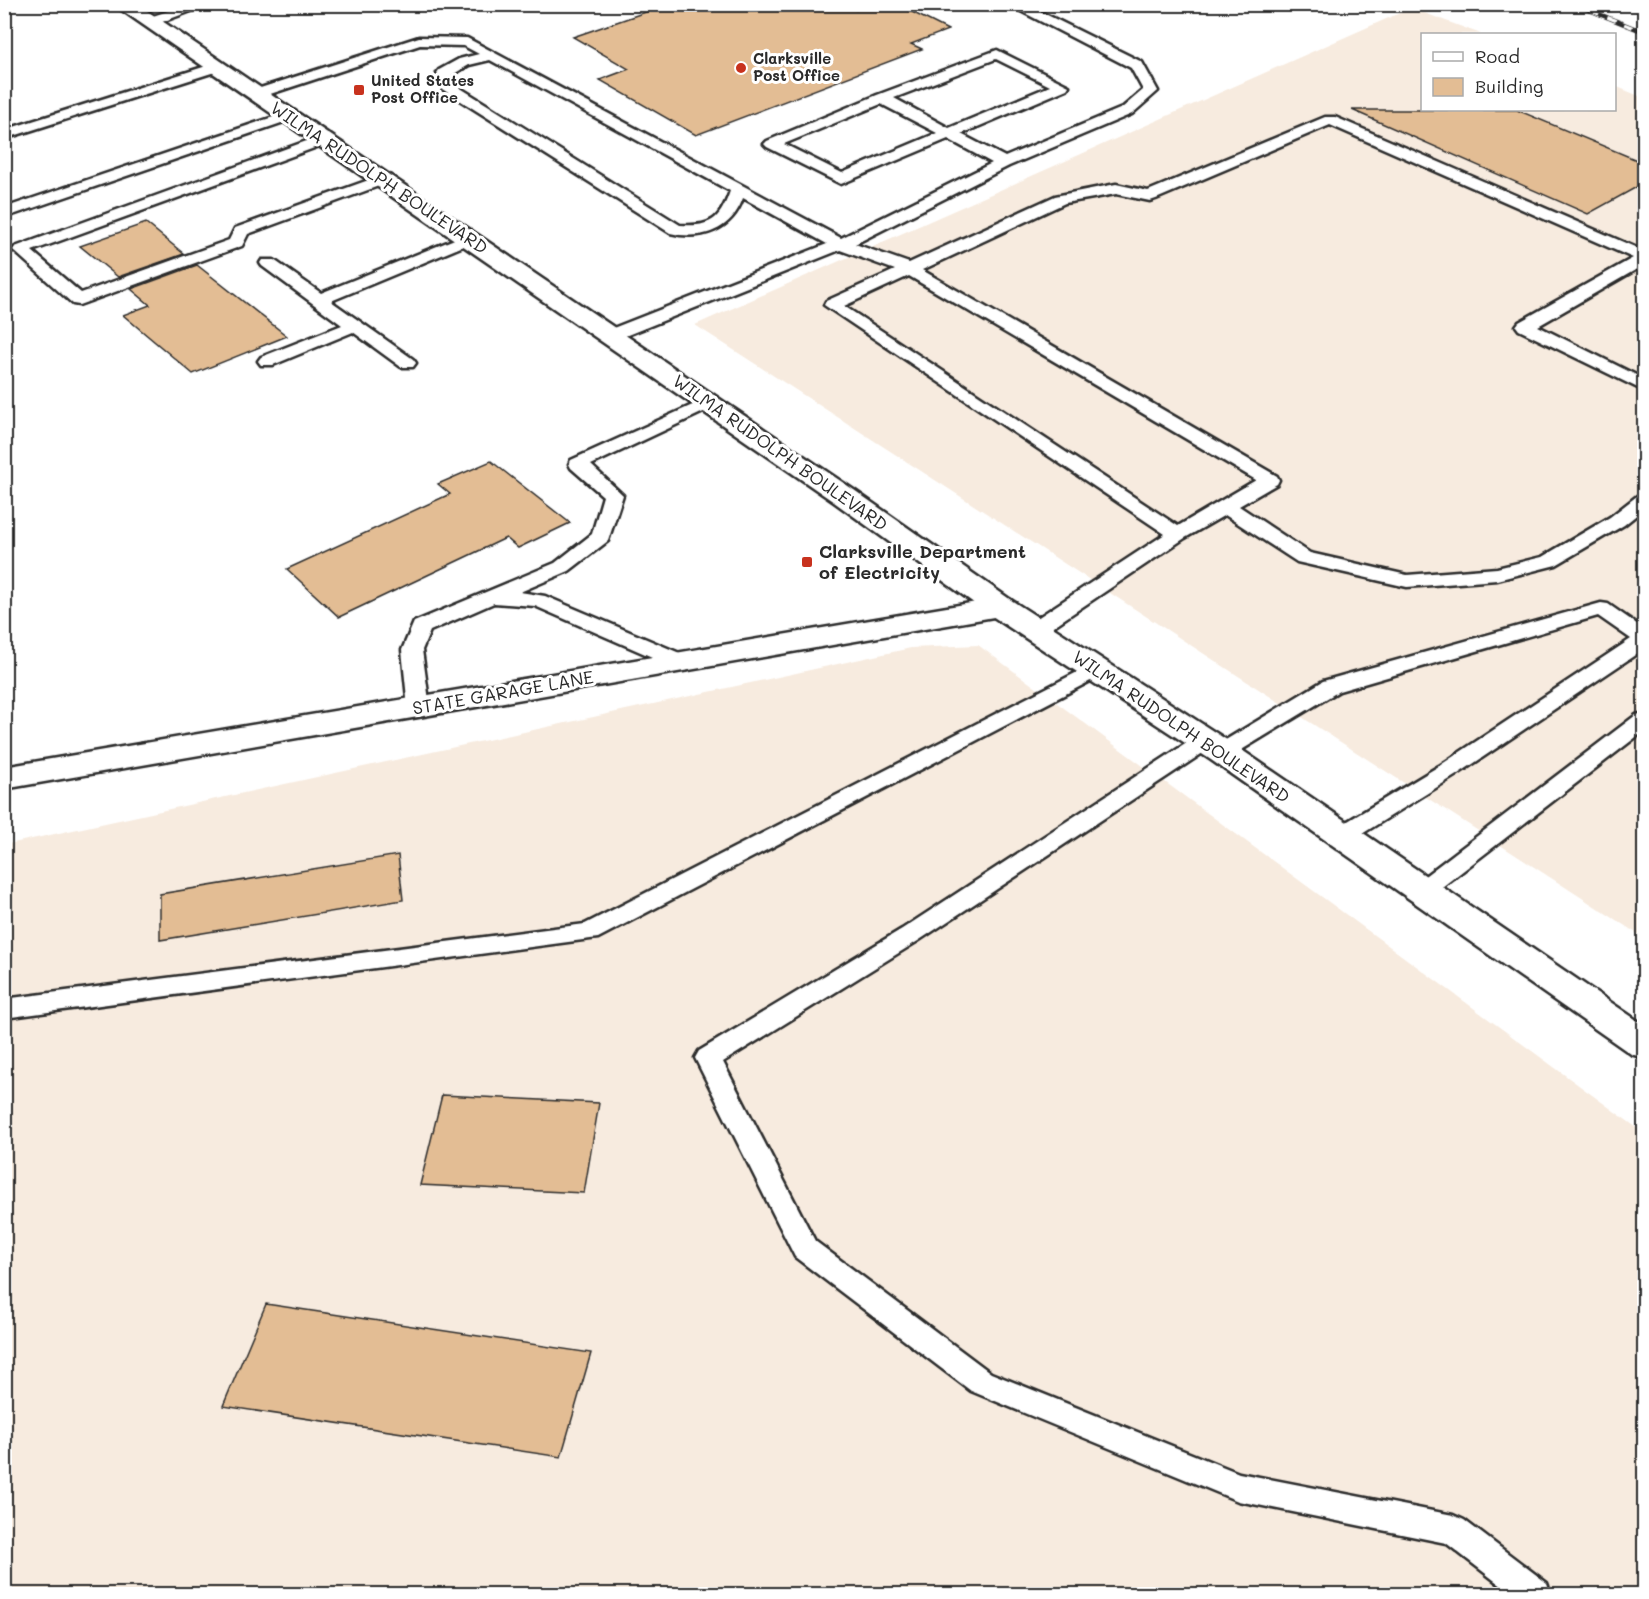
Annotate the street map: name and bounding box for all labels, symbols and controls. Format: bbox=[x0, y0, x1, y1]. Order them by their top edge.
legend bbox=[1421, 33, 1616, 111]
text: Road bbox=[1475, 44, 1520, 68]
place label: Clarksville Post Office bbox=[753, 48, 840, 85]
marker: Clarksville Post Office bbox=[734, 61, 748, 75]
place label: United States Post Office bbox=[371, 70, 474, 107]
text: Building bbox=[1475, 74, 1543, 98]
marker: United States Post Office bbox=[352, 83, 366, 97]
street label: WILMA RUDOLPH BOULEVARD bbox=[266, 95, 493, 259]
street label: WILMA RUDOLPH BOULEVARD bbox=[668, 369, 893, 536]
place label: Clarksville Department of Electricity bbox=[819, 539, 1026, 584]
marker: Clarksville Department of Electricity bbox=[800, 555, 814, 569]
street label: WILMA RUDOLPH BOULEVARD bbox=[1068, 644, 1295, 808]
street label: STATE GARAGE LANE bbox=[410, 664, 595, 720]

